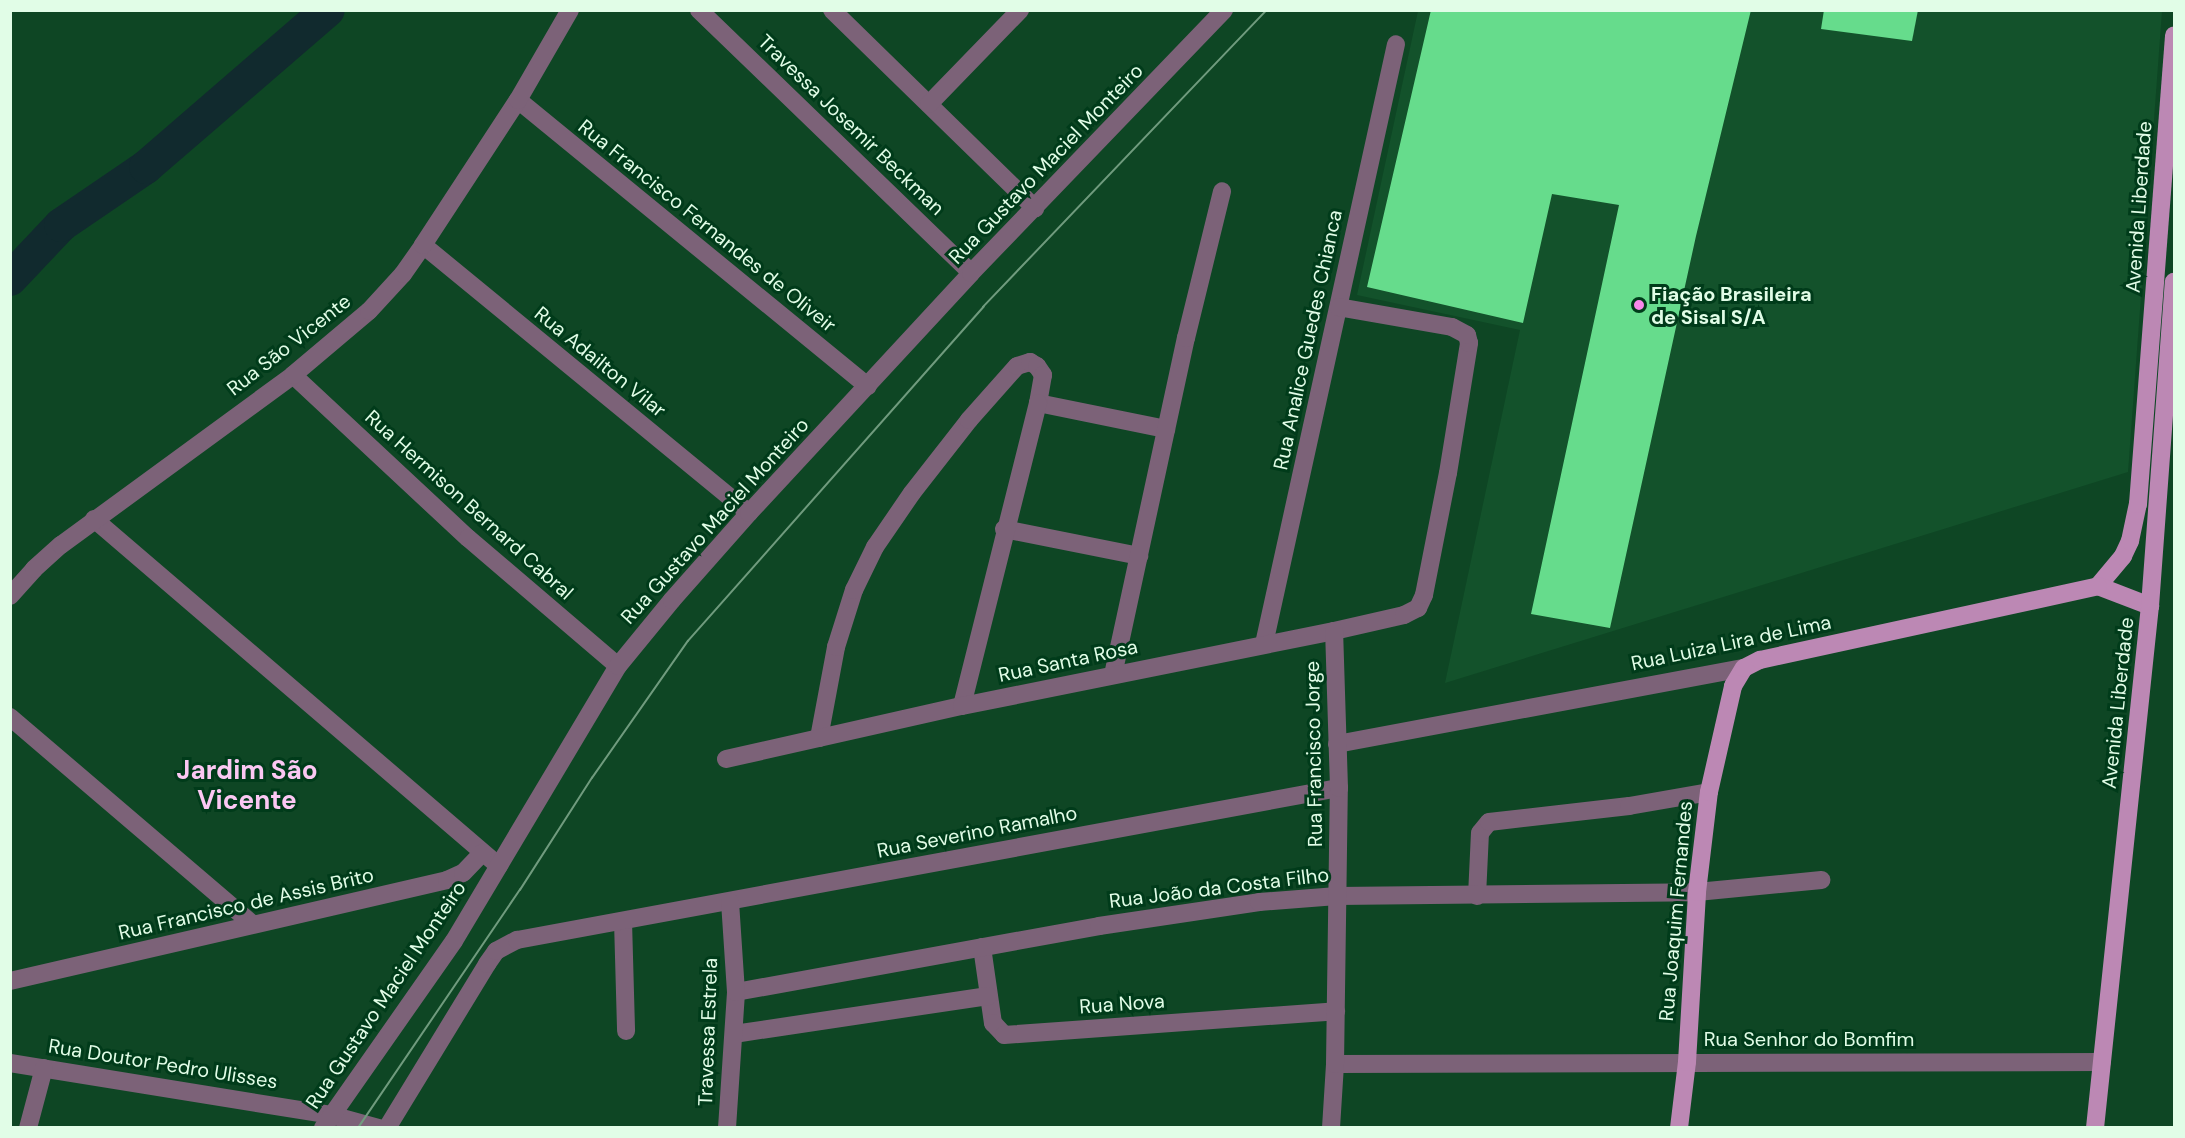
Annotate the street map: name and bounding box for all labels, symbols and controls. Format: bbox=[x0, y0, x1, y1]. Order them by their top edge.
street label: Travessa Josemir Beckman bbox=[753, 30, 949, 220]
street label: Rua Gustavo Maciel Monteiro bbox=[944, 59, 1148, 269]
street label: Rua Francisco Fernandes de Oliveir bbox=[573, 115, 841, 337]
street label: Avenida Liberdade bbox=[2121, 120, 2157, 294]
street label: Rua Analice Guedes Chianca bbox=[1269, 208, 1347, 472]
place label: Fiação Brasileira de Sisal S/A bbox=[1651, 282, 1812, 329]
street label: Rua São Vicente bbox=[222, 289, 356, 401]
marker: Fiação Brasileira de Sisal S/A bbox=[1632, 298, 1646, 312]
street label: Rua Adailton Vilar bbox=[529, 302, 671, 422]
street label: Rua Hermison Bernard Cabral bbox=[360, 405, 578, 605]
street label: Rua Gustavo Maciel Monteiro bbox=[616, 413, 814, 629]
street label: Rua Luiza Lira de Lima bbox=[1629, 610, 1833, 676]
street label: Avenida Liberdade bbox=[2097, 616, 2139, 790]
street label: Rua Santa Rosa bbox=[996, 635, 1140, 687]
street label: Rua Francisco Jorge bbox=[1300, 661, 1328, 847]
district label: Jardim São Vicente bbox=[176, 755, 318, 816]
street label: Rua Joaquim Fernandes bbox=[1654, 800, 1698, 1022]
street label: Rua Severino Ramalho bbox=[875, 801, 1079, 863]
street label: Rua Francisco de Assis Brito bbox=[116, 863, 376, 945]
street label: Rua João da Costa Filho bbox=[1108, 863, 1330, 913]
street label: Rua Gustavo Maciel Monteiro bbox=[301, 877, 471, 1113]
street label: Travessa Estrela bbox=[693, 958, 723, 1106]
street label: Rua Nova bbox=[1078, 989, 1166, 1019]
street label: Rua Senhor do Bomfim bbox=[1704, 1027, 1914, 1051]
street label: Rua Doutor Pedro Ulisses bbox=[47, 1034, 279, 1094]

